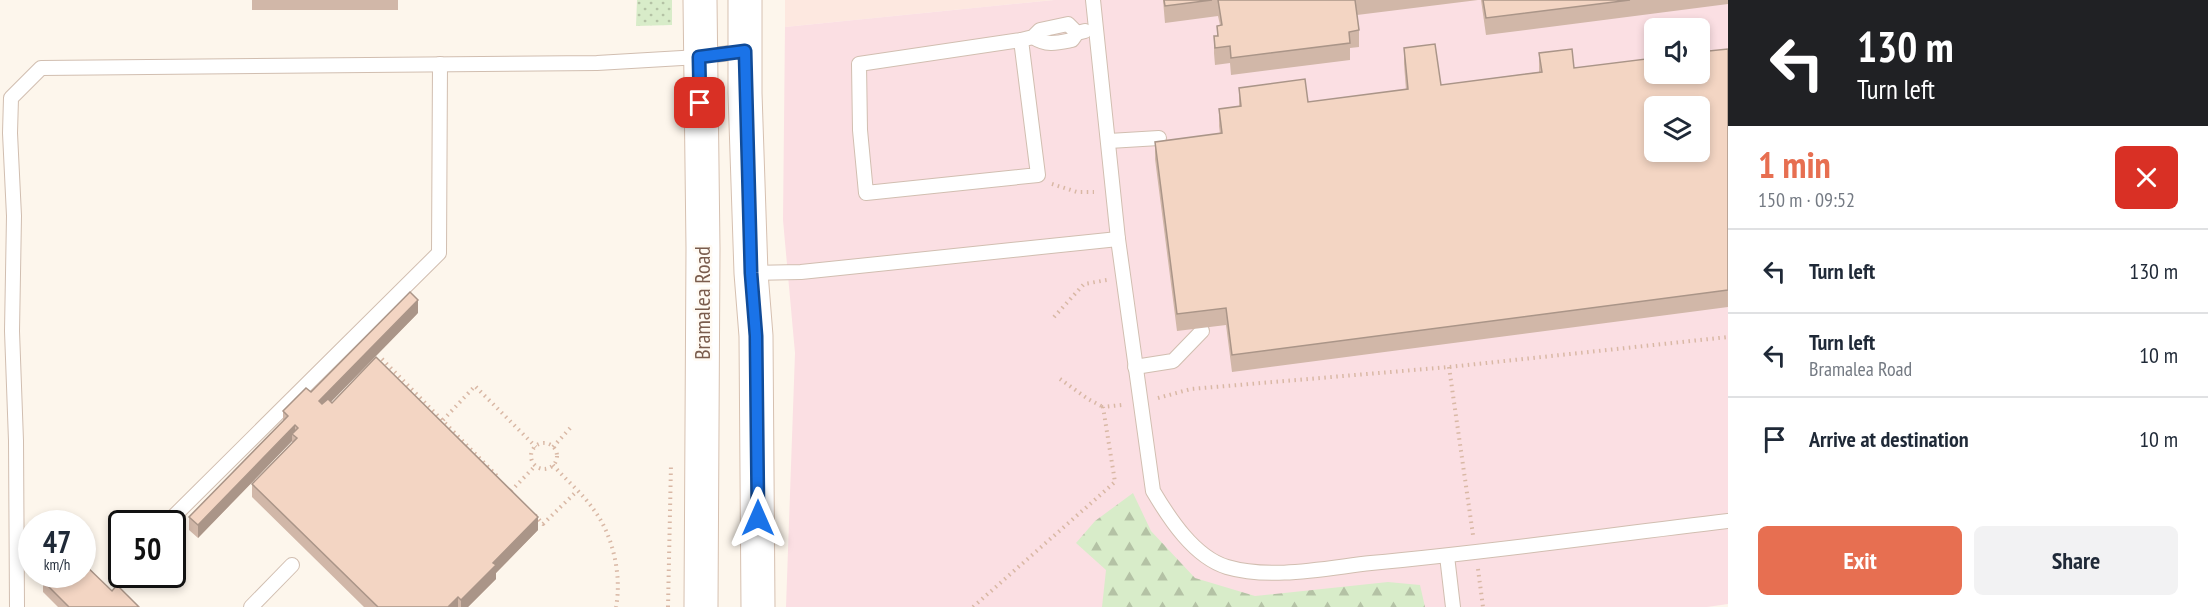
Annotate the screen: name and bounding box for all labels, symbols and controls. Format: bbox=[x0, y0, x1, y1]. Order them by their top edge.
map controls bbox=[1644, 18, 1710, 162]
button: sound bbox=[1644, 18, 1710, 84]
text: 130 m bbox=[1857, 19, 1954, 74]
icon: left bbox=[1758, 24, 1836, 102]
text: Turn left bbox=[1857, 72, 1935, 106]
pin bbox=[674, 77, 725, 128]
icon: arrive bbox=[683, 86, 716, 119]
button: layers bbox=[1644, 96, 1710, 162]
text: 1 min bbox=[1758, 141, 1831, 188]
button: close bbox=[2115, 146, 2178, 209]
text: 150 m · 09:52 bbox=[1758, 187, 1855, 213]
street label: Bramalea Road bbox=[688, 246, 716, 360]
icon: left bbox=[1758, 255, 1791, 288]
text: Turn left bbox=[1809, 257, 1875, 285]
text: 130 m bbox=[2129, 257, 2178, 285]
text: Turn left bbox=[1809, 328, 1875, 356]
icon: left bbox=[1758, 339, 1791, 372]
text: 10 m bbox=[2139, 341, 2178, 369]
text: Bramalea Road bbox=[1809, 356, 1912, 382]
icon: arrive bbox=[1758, 423, 1791, 456]
text: Arrive at destination bbox=[1809, 425, 1969, 453]
text: 10 m bbox=[2139, 425, 2178, 453]
position arrow bbox=[726, 486, 790, 550]
speed limit sign: 50 bbox=[108, 510, 186, 588]
text: 47 bbox=[43, 522, 71, 561]
button: Exit bbox=[1758, 526, 1962, 595]
button: Share bbox=[1974, 526, 2178, 595]
text: km/h bbox=[44, 555, 70, 574]

